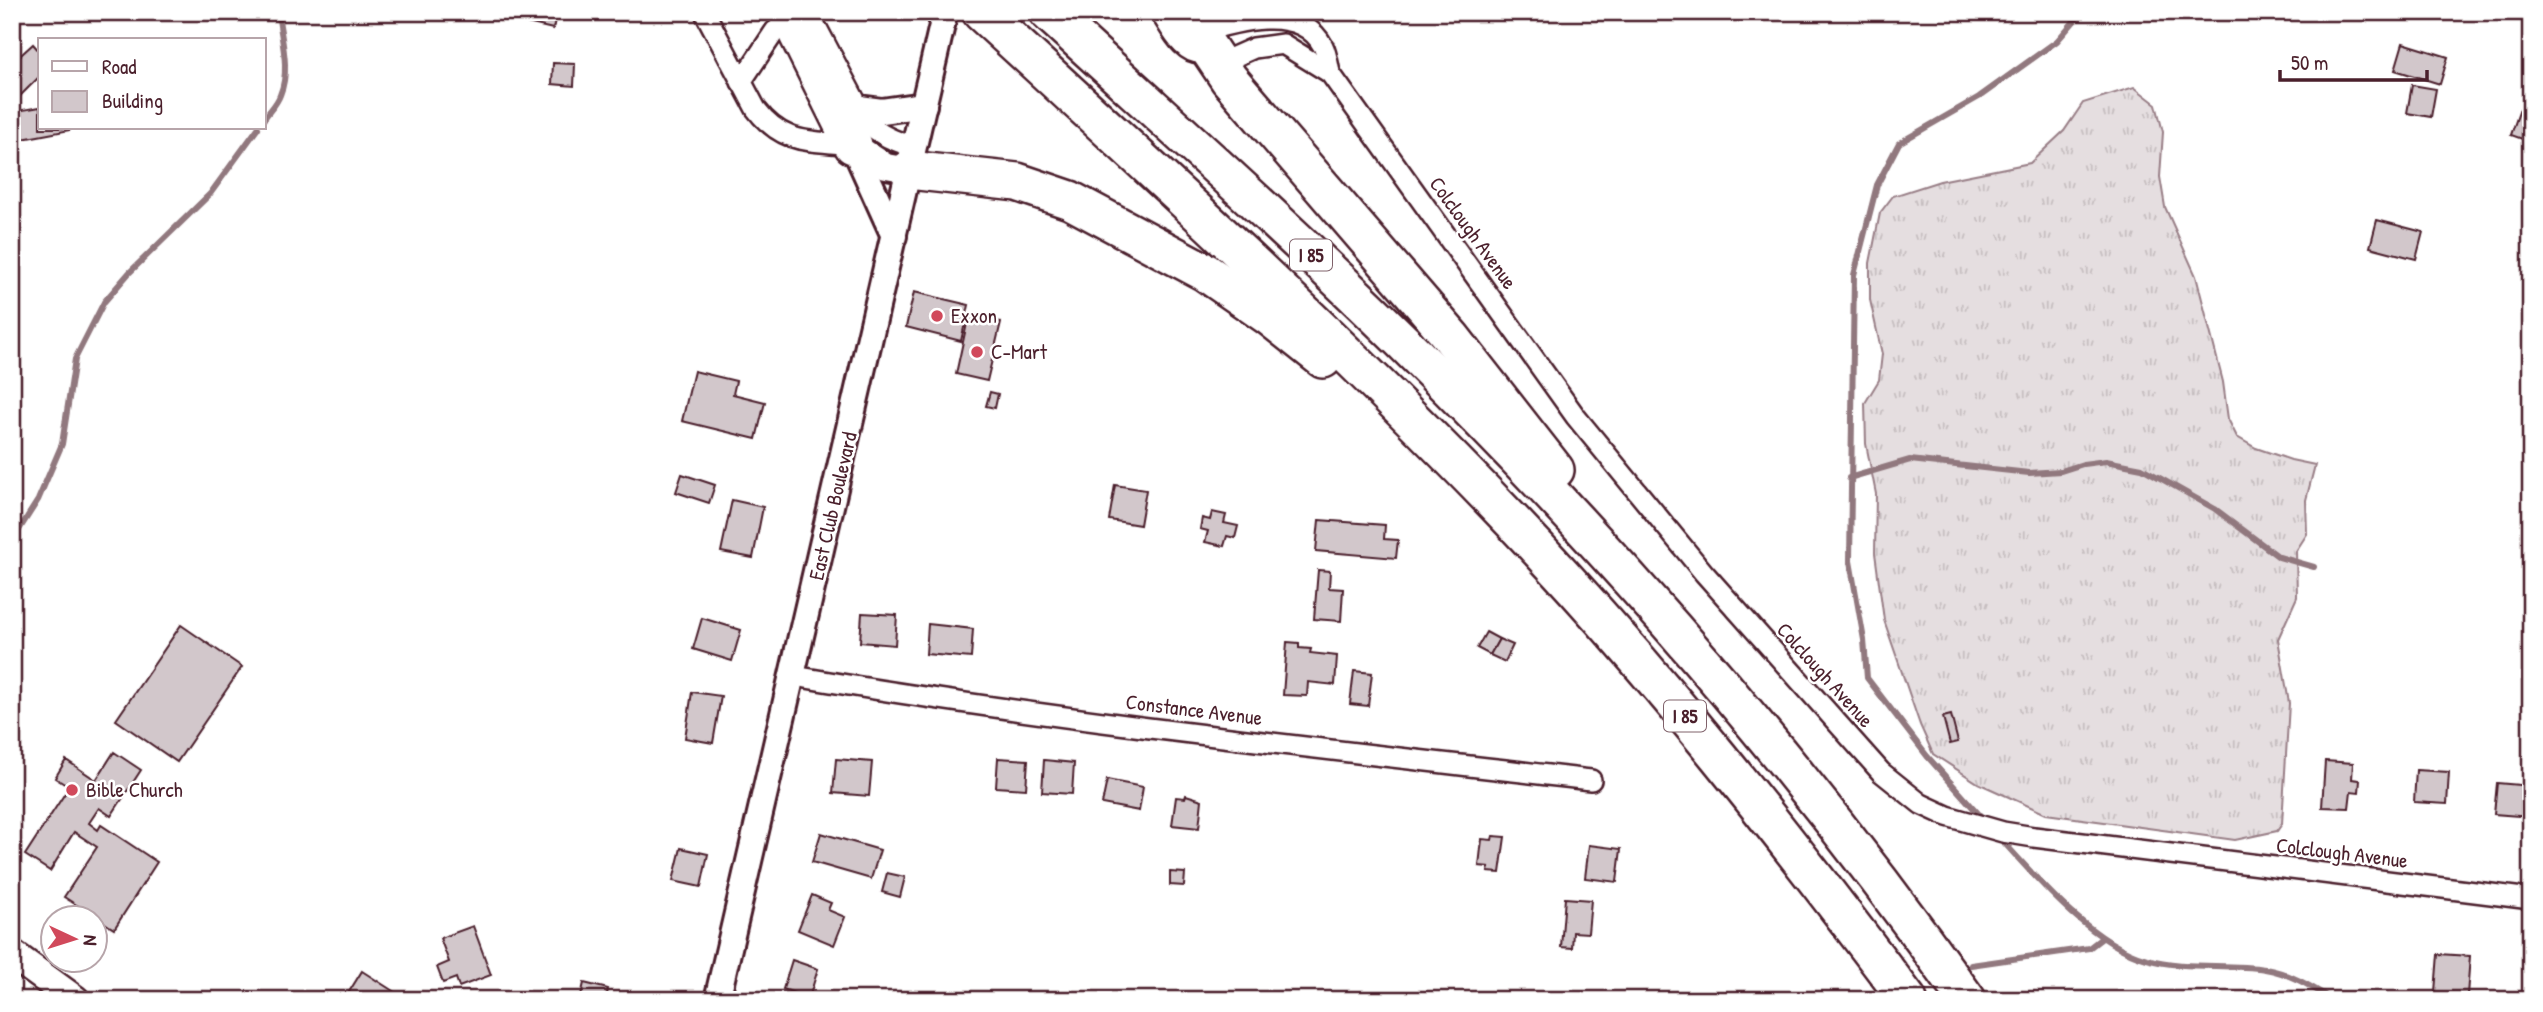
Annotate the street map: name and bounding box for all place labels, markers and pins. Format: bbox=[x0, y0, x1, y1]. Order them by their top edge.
place label: Exxon bbox=[951, 301, 997, 330]
marker: Exxon bbox=[929, 308, 945, 324]
place label: C-Mart bbox=[991, 337, 1048, 366]
marker: C-Mart bbox=[969, 344, 985, 360]
place label: Bible Church bbox=[86, 775, 183, 804]
marker: Bible Church bbox=[64, 782, 80, 798]

